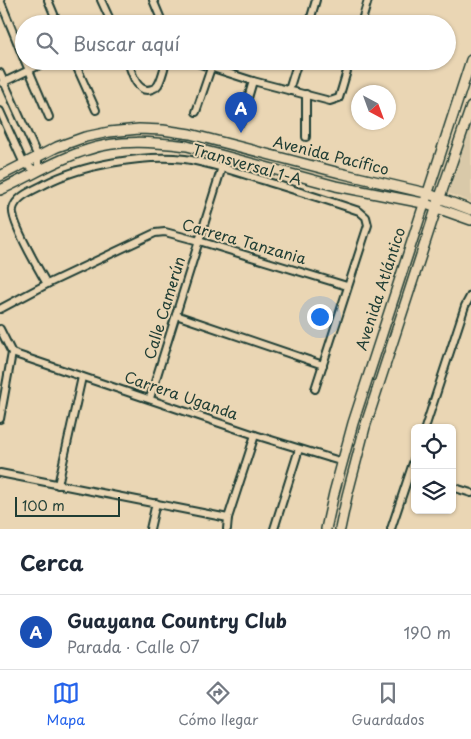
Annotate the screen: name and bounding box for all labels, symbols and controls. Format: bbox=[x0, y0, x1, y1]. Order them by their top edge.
search box bbox=[15, 15, 456, 70]
icon: search bbox=[33, 29, 61, 57]
text: Buscar aquí bbox=[73, 29, 180, 57]
north arrow bbox=[351, 85, 396, 130]
pin: A bbox=[225, 92, 257, 133]
street label: Avenida Pacífico bbox=[271, 129, 392, 180]
street label: Transversal 1-A bbox=[190, 137, 305, 190]
street label: Carrera Tanzania bbox=[180, 212, 310, 270]
street label: Avenida Atlántico bbox=[349, 224, 410, 353]
street label: Calle Camerún bbox=[137, 253, 190, 362]
your location bbox=[307, 304, 333, 330]
street label: Carrera Uganda bbox=[122, 364, 242, 425]
map controls bbox=[411, 424, 456, 514]
button: locate bbox=[411, 424, 456, 469]
button: layers bbox=[411, 469, 456, 514]
scale bar bbox=[15, 494, 120, 517]
text: 100 m bbox=[22, 495, 65, 516]
text: Cerca bbox=[20, 546, 84, 578]
text: Guayana Country Club bbox=[67, 606, 287, 634]
text: A bbox=[30, 620, 42, 644]
text: 190 m bbox=[403, 620, 451, 644]
text: Parada · Calle 07 bbox=[67, 634, 200, 658]
tab: Mapa bbox=[47, 679, 85, 730]
tab: Cómo llegar bbox=[178, 679, 258, 730]
tab: Guardados bbox=[352, 679, 424, 730]

